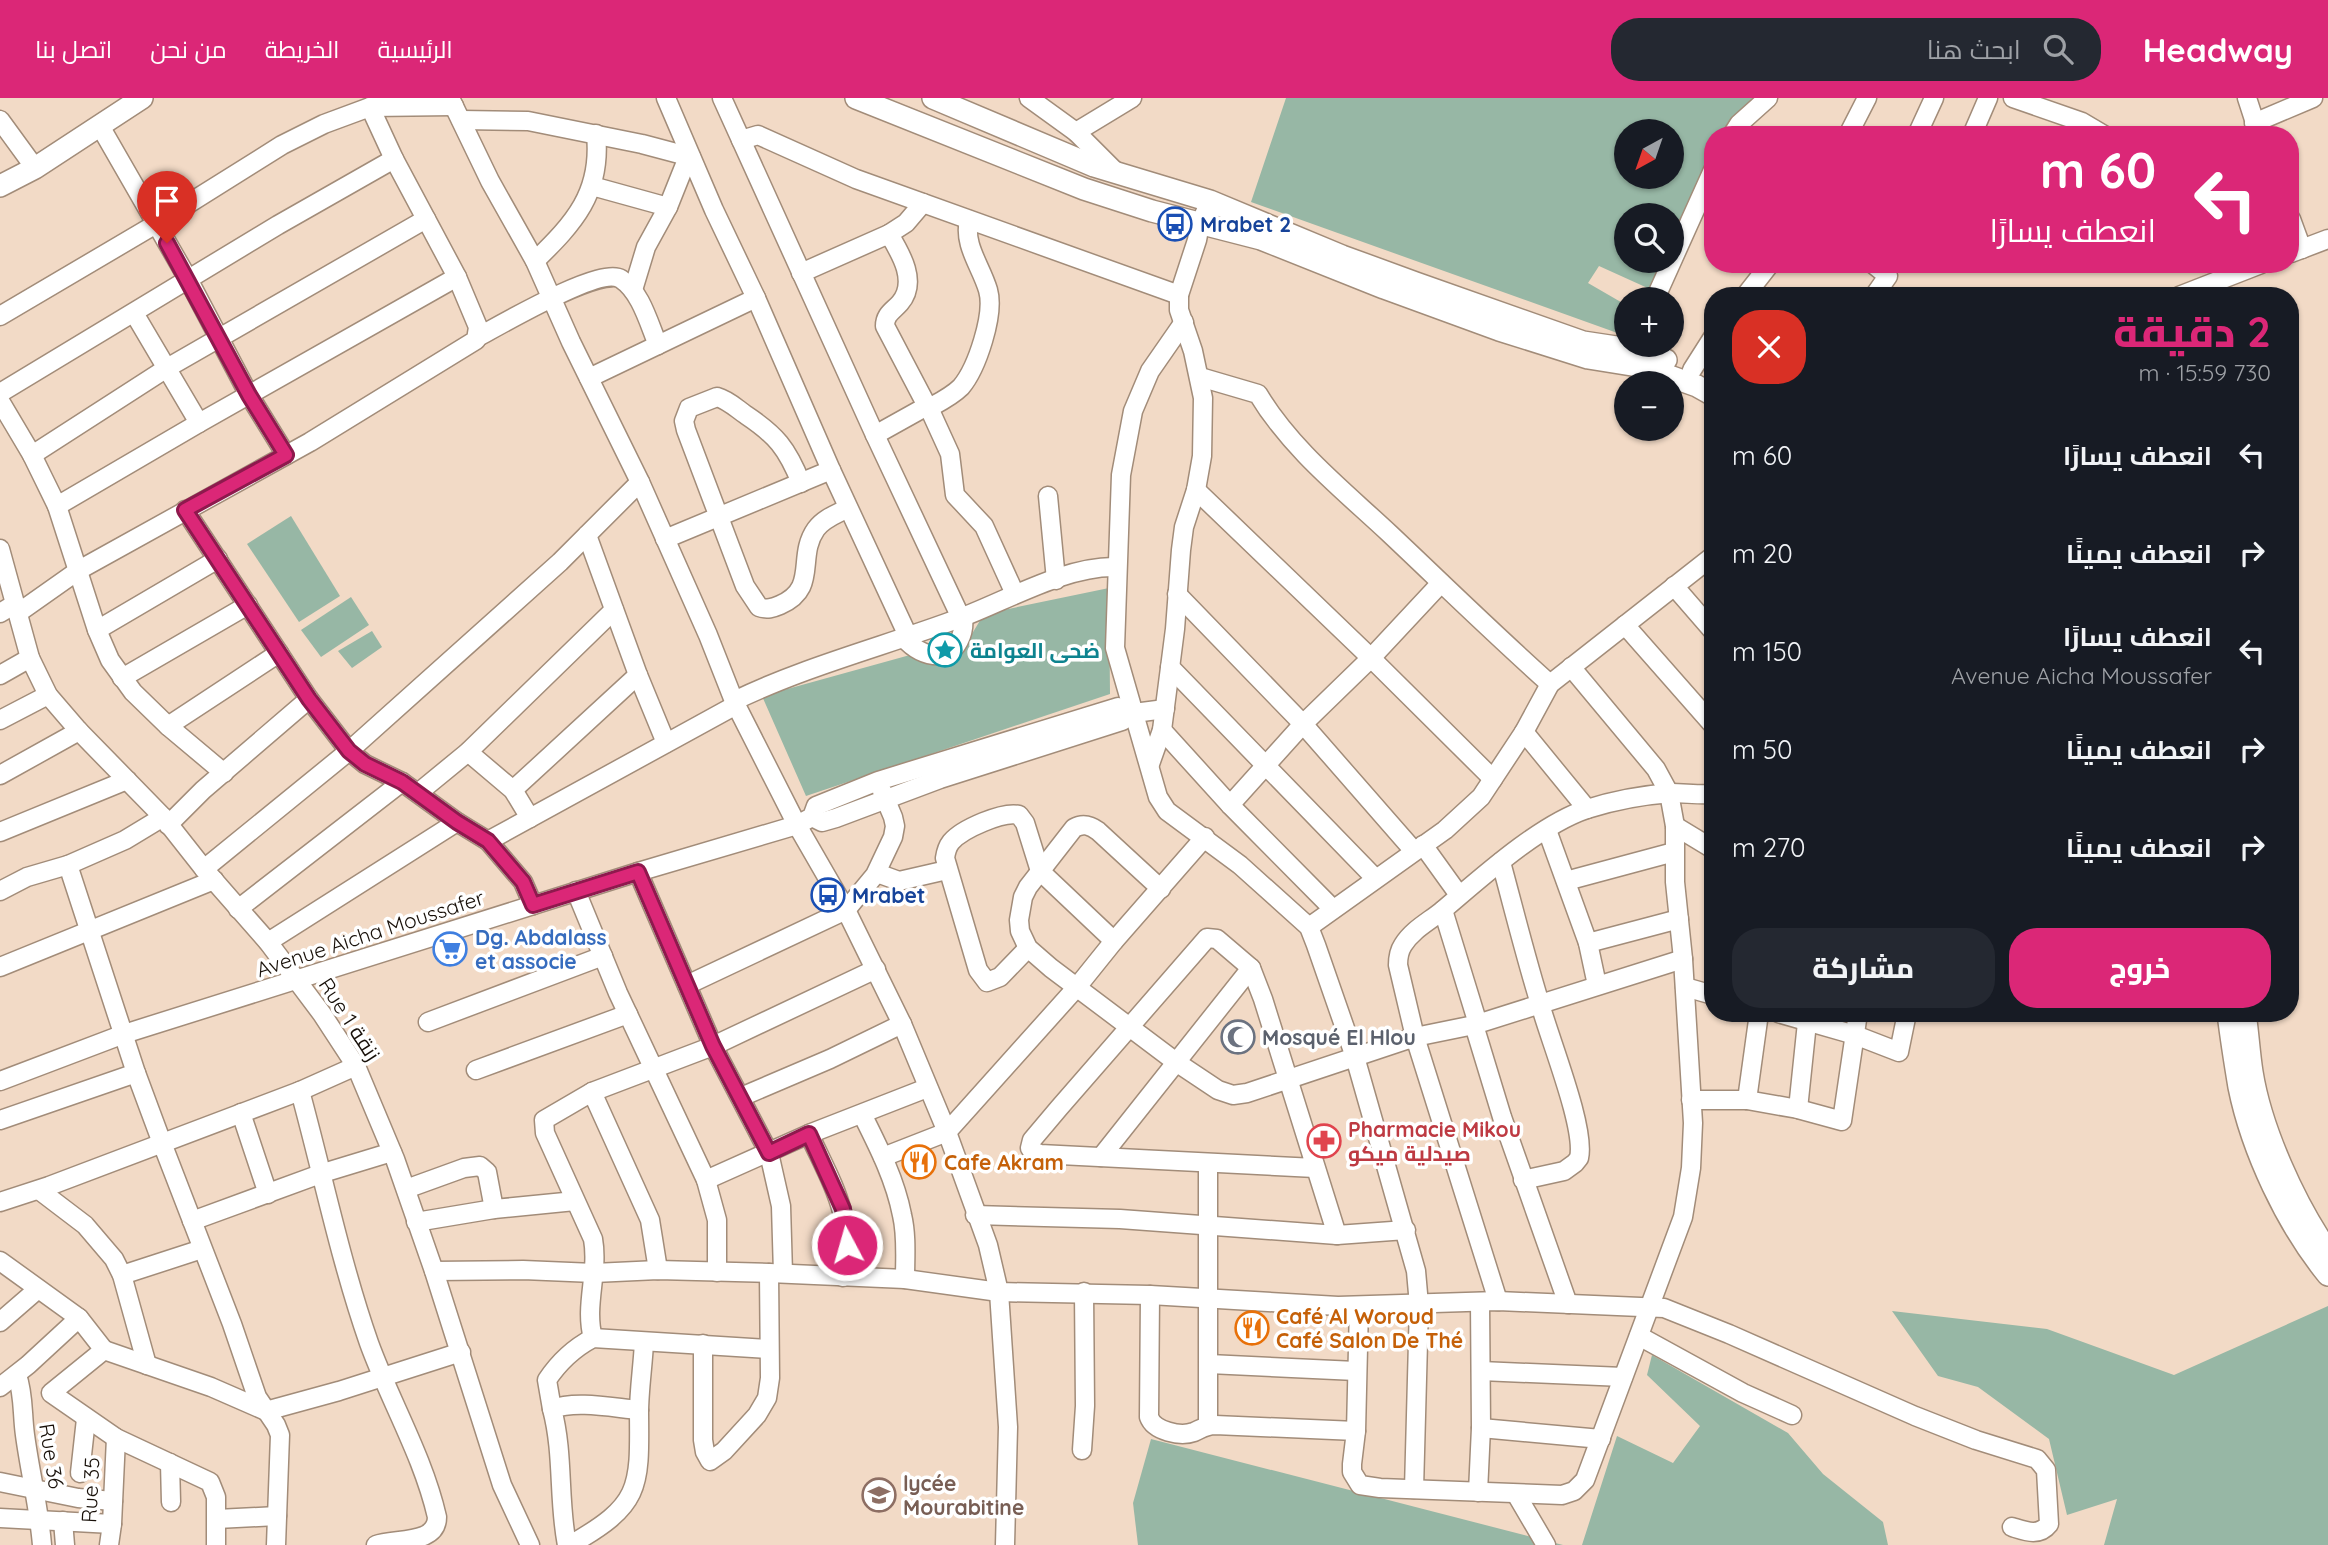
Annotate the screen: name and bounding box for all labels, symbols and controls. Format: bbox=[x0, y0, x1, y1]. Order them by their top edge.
search box bbox=[1611, 18, 2101, 81]
text: Headway bbox=[2143, 29, 2293, 70]
icon: search bbox=[2039, 30, 2077, 68]
text: ابحث هنا bbox=[1927, 33, 2021, 66]
text: اتصل بنا bbox=[35, 34, 112, 64]
text: من نحن bbox=[150, 34, 227, 64]
text: الخريطة bbox=[265, 34, 340, 64]
text: الرئيسية bbox=[378, 34, 453, 64]
north arrow bbox=[1614, 119, 1684, 189]
map controls bbox=[1614, 119, 1684, 441]
text: 60 m bbox=[2040, 139, 2156, 200]
icon: left bbox=[2180, 154, 2271, 245]
pin bbox=[137, 171, 197, 243]
icon: arrive bbox=[148, 182, 186, 220]
button: search bbox=[1614, 203, 1684, 273]
bus stop icon: Mrabet 2 bbox=[1156, 205, 1194, 243]
text: انعطف يسارًا bbox=[1990, 210, 2156, 250]
place label: Mrabet 2 bbox=[1200, 211, 1291, 237]
button: + bbox=[1614, 287, 1684, 357]
text: 2 دقيقة bbox=[2113, 305, 2271, 358]
button: close bbox=[1732, 310, 1806, 384]
text: 730 m · 15:59 bbox=[2138, 358, 2271, 387]
button: − bbox=[1614, 371, 1684, 441]
icon: left bbox=[2233, 436, 2271, 474]
text: 60 m bbox=[1732, 439, 1792, 472]
text: انعطف يسارًا bbox=[2063, 439, 2212, 472]
icon: right bbox=[2233, 534, 2271, 572]
text: 20 m bbox=[1732, 537, 1793, 570]
text: انعطف يمينًا bbox=[2066, 537, 2212, 570]
text: انعطف يسارًا bbox=[2063, 620, 2212, 653]
place icon: ضحى العوامة bbox=[926, 631, 964, 669]
icon: left bbox=[2233, 632, 2271, 670]
text: 150 m bbox=[1732, 635, 1802, 668]
place label: ضحى العوامة bbox=[970, 637, 1100, 664]
text: Avenue Aicha Moussafer bbox=[1951, 661, 2212, 690]
icon: right bbox=[2233, 730, 2271, 768]
text: 50 m bbox=[1732, 733, 1792, 766]
text: انعطف يمينًا bbox=[2066, 733, 2212, 766]
icon: right bbox=[2233, 828, 2271, 866]
text: 270 m bbox=[1732, 831, 1806, 864]
text: انعطف يمينًا bbox=[2066, 831, 2212, 864]
bus stop icon: Mrabet bbox=[809, 876, 847, 914]
place label: Mrabet bbox=[852, 882, 925, 908]
street label: Avenue Aicha Moussafer bbox=[253, 884, 487, 982]
place label: Dg. Abdalass et associe bbox=[475, 924, 607, 974]
button: مشاركة bbox=[1732, 928, 1995, 1008]
button: خروج bbox=[2009, 928, 2271, 1008]
supermarket icon: Dg. Abdalass et associe bbox=[431, 930, 469, 968]
street label: Rue 1 زنقة bbox=[314, 973, 386, 1065]
mosque icon: Mosqué El Hlou bbox=[1219, 1018, 1257, 1056]
place label: Mosqué El Hlou bbox=[1262, 1024, 1416, 1050]
place label: Pharmacie Mikou صيدلية ميكو bbox=[1348, 1116, 1521, 1167]
pharmacy icon: Pharmacie Mikou صيدلية ميكو bbox=[1305, 1122, 1343, 1160]
restaurant icon: Cafe Akram bbox=[900, 1143, 938, 1181]
place label: Cafe Akram bbox=[944, 1149, 1064, 1175]
position arrow bbox=[810, 1208, 884, 1282]
place label: Café Al Woroud Café Salon De Thé bbox=[1276, 1303, 1463, 1353]
restaurant icon: Café Al Woroud Café Salon De Thé bbox=[1233, 1309, 1271, 1347]
street label: Rue 36 bbox=[34, 1422, 70, 1490]
street label: Rue 35 bbox=[75, 1456, 105, 1524]
place label: lycée Mourabitine bbox=[903, 1470, 1024, 1520]
school or university icon: lycée Mourabitine bbox=[860, 1476, 898, 1514]

